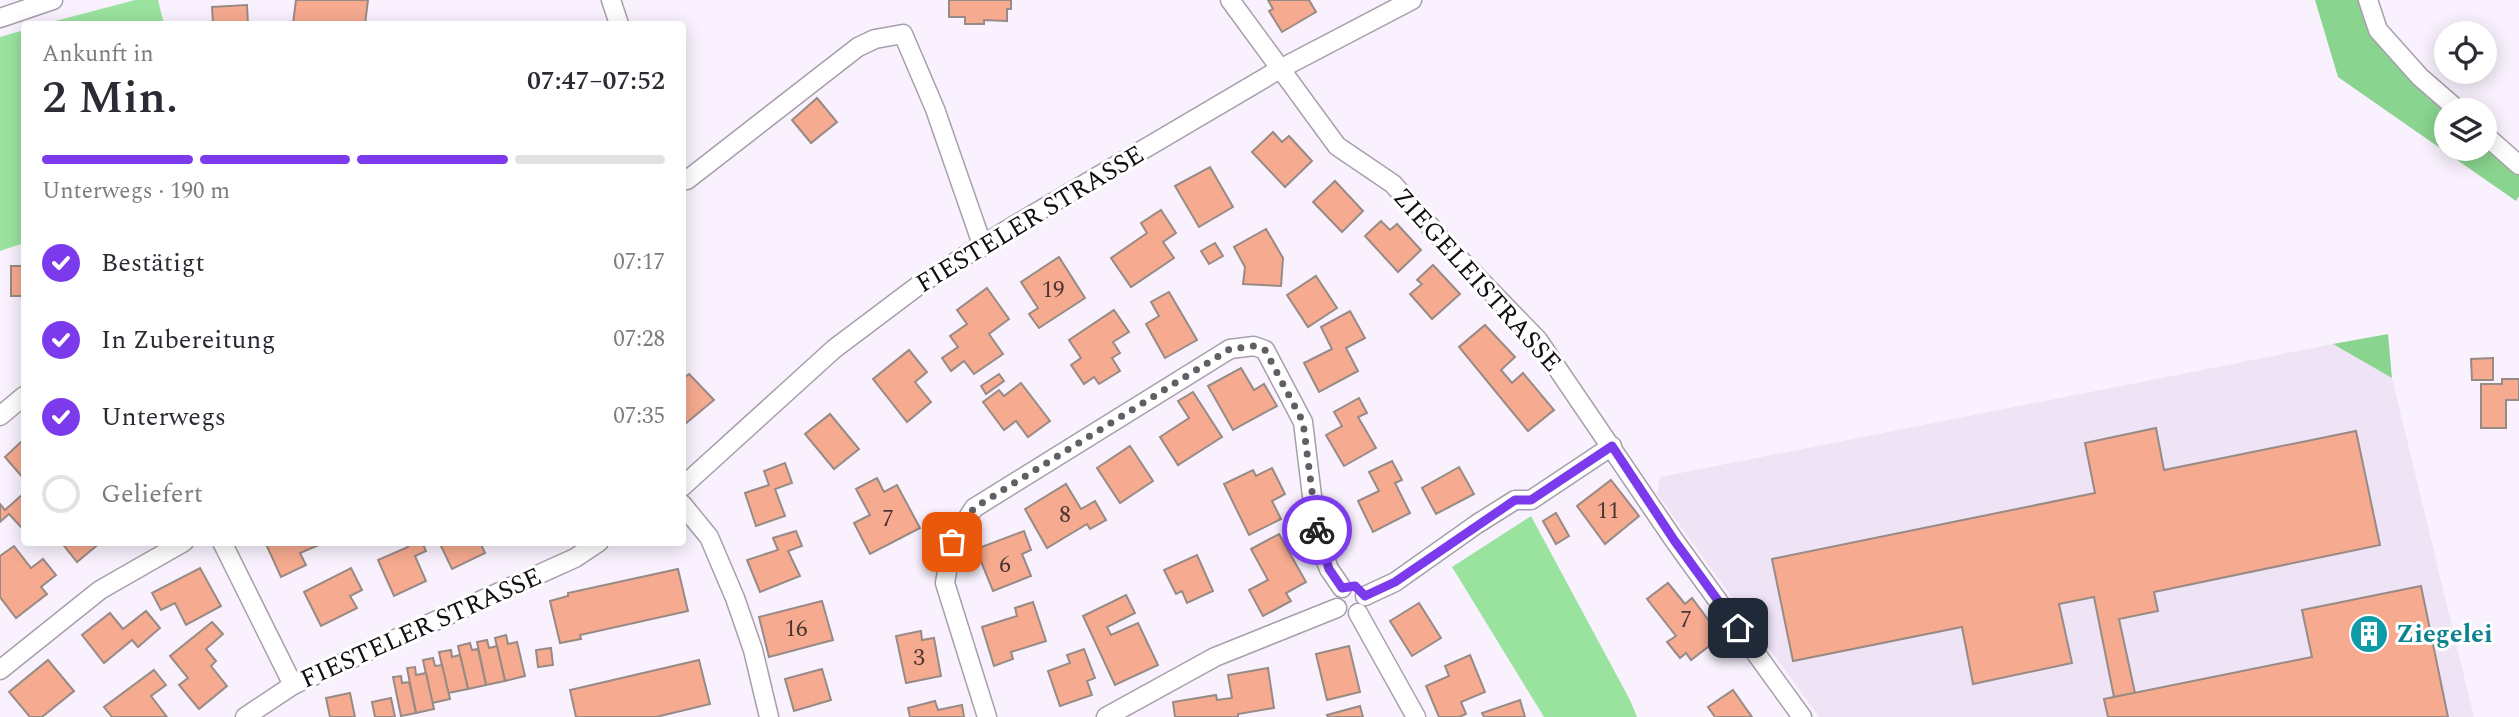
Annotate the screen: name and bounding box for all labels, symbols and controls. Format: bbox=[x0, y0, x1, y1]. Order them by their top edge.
map controls bbox=[2434, 21, 2497, 161]
button: locate bbox=[2434, 21, 2497, 84]
text: Ankunft in bbox=[42, 37, 154, 72]
text: 07:47–07:52 bbox=[527, 61, 665, 101]
text: 2 Min. bbox=[42, 63, 178, 133]
button: layers bbox=[2434, 98, 2497, 161]
street label: FIESTELER STRASSE bbox=[908, 135, 1152, 303]
text: Unterwegs · 190 m bbox=[42, 174, 230, 209]
street label: ZIEGELEISTRASSE bbox=[1383, 179, 1571, 381]
text: Bestätigt bbox=[101, 243, 205, 283]
icon: check bbox=[42, 244, 80, 282]
text: 07:17 bbox=[613, 245, 665, 280]
house number: 19 bbox=[1042, 273, 1065, 308]
text: In Zubereitung bbox=[101, 320, 275, 360]
icon: check bbox=[42, 321, 80, 359]
text: 07:28 bbox=[613, 322, 665, 357]
text: Unterwegs bbox=[101, 397, 226, 437]
icon: check bbox=[42, 398, 80, 436]
text: 07:35 bbox=[613, 399, 665, 434]
text: Geliefert bbox=[101, 474, 203, 514]
house number: 11 bbox=[1597, 494, 1620, 529]
courier bbox=[1282, 495, 1352, 565]
house number: 8 bbox=[1059, 498, 1071, 533]
house number: 7 bbox=[882, 502, 894, 537]
icon: bike bbox=[1298, 511, 1336, 549]
pin bbox=[922, 512, 982, 572]
icon: bag bbox=[933, 523, 971, 561]
house number: 6 bbox=[999, 548, 1011, 583]
street label: FIESTELER STRASSE bbox=[294, 557, 548, 699]
pin bbox=[1708, 598, 1768, 658]
house number: 7 bbox=[1680, 603, 1692, 638]
icon: home bbox=[1719, 609, 1757, 647]
house number: 16 bbox=[785, 612, 808, 647]
building icon: Ziegelei bbox=[2348, 613, 2390, 655]
place label: Ziegelei bbox=[2396, 614, 2493, 654]
house number: 3 bbox=[913, 641, 925, 676]

